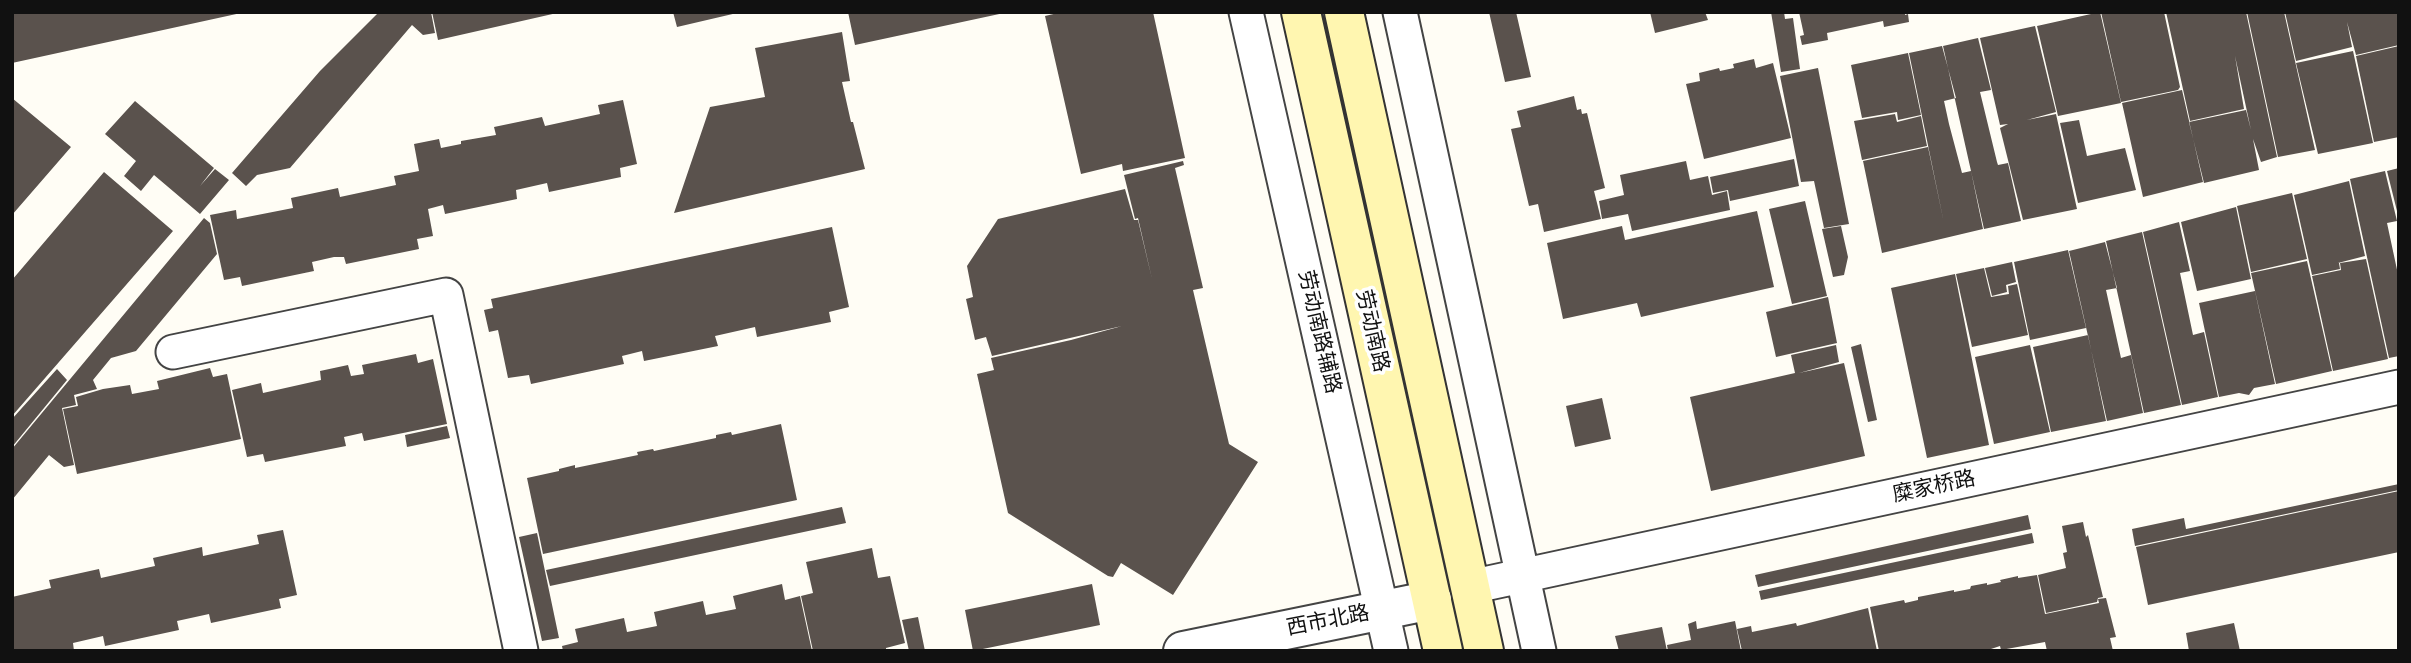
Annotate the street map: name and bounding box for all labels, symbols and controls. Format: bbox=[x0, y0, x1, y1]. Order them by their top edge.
street label: 劳动南路辅路 bbox=[1293, 268, 1345, 396]
street label: 劳动南路 bbox=[1350, 287, 1394, 375]
street label: 糜家桥路 bbox=[1890, 466, 1978, 508]
street label: 西市北路 bbox=[1284, 601, 1372, 641]

